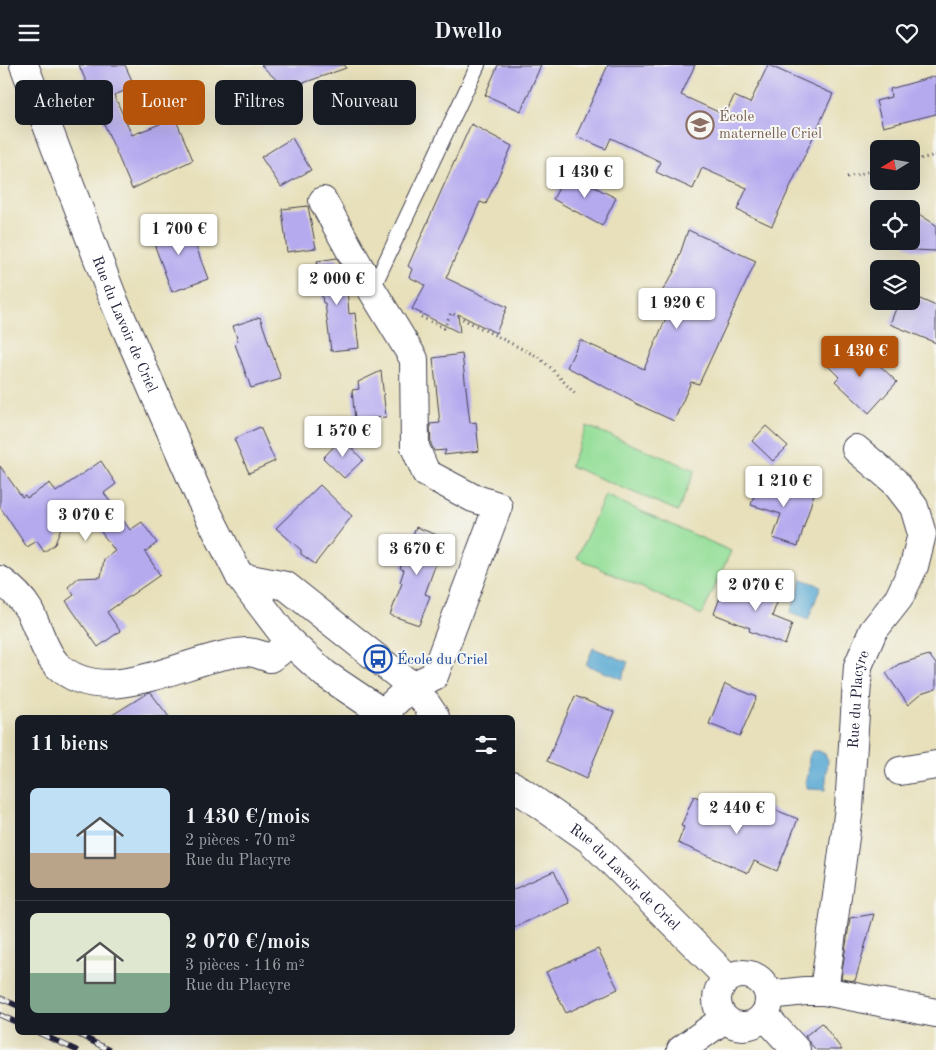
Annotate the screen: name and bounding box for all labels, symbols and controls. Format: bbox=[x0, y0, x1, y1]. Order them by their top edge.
icon: menu bbox=[15, 19, 43, 47]
icon: heart bbox=[893, 19, 921, 47]
text: Dwello bbox=[434, 21, 502, 43]
chip: Acheter bbox=[15, 80, 113, 125]
chip: Louer bbox=[123, 80, 205, 125]
chip: Filtres bbox=[215, 80, 303, 125]
chip: Nouveau bbox=[313, 80, 416, 125]
place label: École maternelle Criel bbox=[719, 107, 822, 142]
school or university icon: École maternelle Criel bbox=[685, 110, 715, 140]
north arrow bbox=[870, 140, 920, 190]
map controls bbox=[870, 140, 920, 310]
pin: 1 430 € bbox=[539, 157, 631, 199]
text: 1 430 € bbox=[557, 165, 613, 181]
button: locate bbox=[870, 200, 920, 250]
pin: 1 700 € bbox=[133, 213, 225, 256]
text: 1 700 € bbox=[151, 222, 207, 238]
street label: Rue du Lavoir de Criel bbox=[89, 254, 159, 395]
button: layers bbox=[870, 260, 920, 310]
pin: 2 000 € bbox=[291, 263, 383, 306]
text: 2 000 € bbox=[309, 272, 365, 288]
pin: 1 920 € bbox=[631, 287, 723, 330]
text: 1 920 € bbox=[649, 296, 705, 312]
pin: 1 430 € bbox=[814, 335, 906, 378]
text: 1 430 € bbox=[832, 344, 888, 360]
pin: 1 570 € bbox=[297, 415, 389, 458]
text: 1 570 € bbox=[315, 424, 371, 440]
pin: 1 210 € bbox=[738, 465, 830, 508]
text: 1 210 € bbox=[756, 474, 812, 490]
pin: 3 070 € bbox=[40, 499, 132, 542]
text: 3 070 € bbox=[58, 508, 114, 524]
pin: 3 670 € bbox=[371, 533, 463, 576]
text: 3 670 € bbox=[389, 542, 445, 558]
pin: 2 070 € bbox=[710, 569, 802, 612]
text: 2 070 € bbox=[728, 578, 784, 594]
bus stop icon: École du Criel bbox=[363, 644, 393, 674]
street label: Rue du Placyre bbox=[847, 648, 873, 749]
place label: École du Criel bbox=[397, 650, 488, 668]
icon: filters bbox=[472, 731, 500, 759]
text: 11 biens bbox=[30, 734, 108, 755]
pin: 2 440 € bbox=[691, 793, 783, 835]
text: 2 440 € bbox=[709, 801, 765, 817]
text: 1 430 €/mois bbox=[185, 807, 310, 828]
icon: home bbox=[70, 808, 130, 868]
street label: Rue du Lavoir de Criel bbox=[566, 822, 682, 934]
text: 2 pièces · 70 m² bbox=[185, 833, 295, 849]
text: Rue du Placyre bbox=[185, 853, 291, 869]
text: 2 070 €/mois bbox=[185, 932, 310, 953]
icon: home bbox=[70, 933, 130, 993]
text: 3 pièces · 116 m² bbox=[185, 958, 305, 974]
text: Rue du Placyre bbox=[185, 978, 291, 994]

